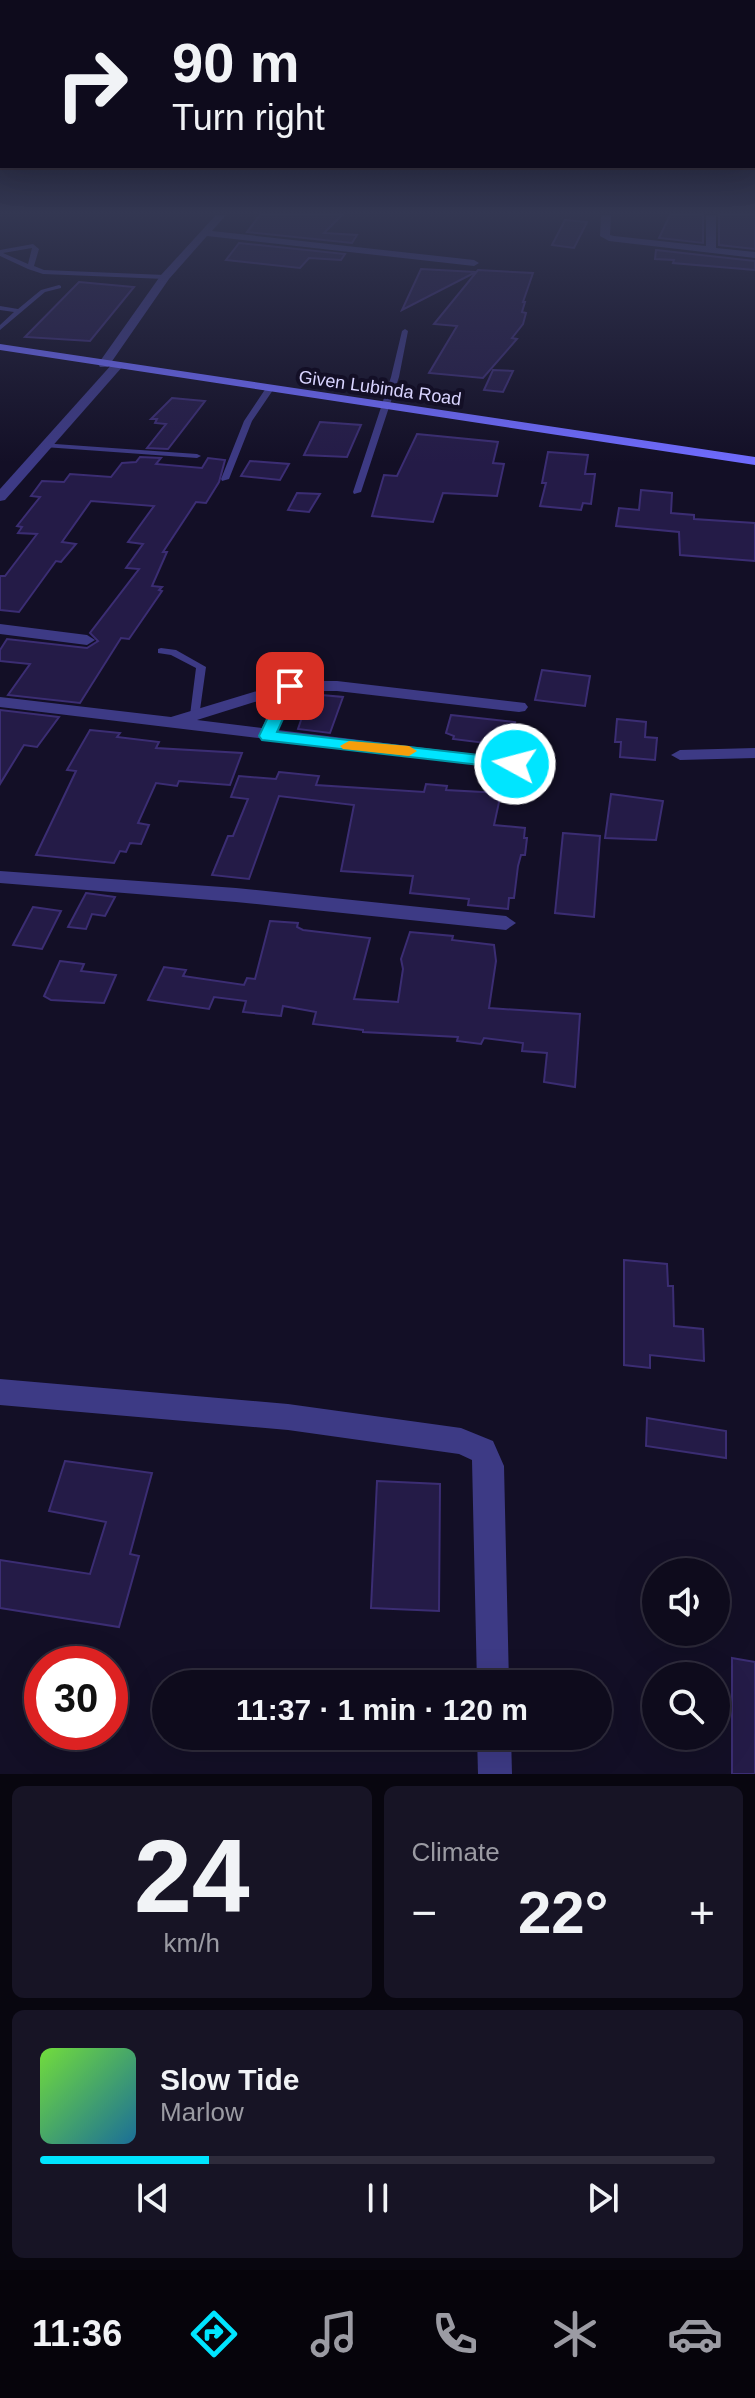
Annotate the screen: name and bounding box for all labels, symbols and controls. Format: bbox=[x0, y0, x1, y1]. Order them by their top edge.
text: 90 m bbox=[172, 31, 300, 94]
icon: right bbox=[40, 32, 144, 136]
text: Turn right bbox=[172, 97, 325, 138]
street label: Given Lubinda Road bbox=[297, 367, 463, 409]
pin bbox=[256, 652, 324, 720]
icon: arrive bbox=[268, 664, 312, 708]
position arrow bbox=[473, 722, 557, 806]
map controls bbox=[642, 1558, 730, 1750]
button: sound bbox=[642, 1558, 730, 1646]
speed limit sign: 30 bbox=[24, 1646, 128, 1750]
button: search bbox=[642, 1662, 730, 1750]
text: 11:37 · 1 min · 120 m bbox=[236, 1693, 528, 1726]
text: 24 bbox=[134, 1818, 250, 1934]
text: Climate bbox=[412, 1837, 500, 1867]
text: 22° bbox=[518, 1879, 609, 1946]
text: − bbox=[412, 1888, 437, 1937]
text: + bbox=[689, 1888, 715, 1937]
text: km/h bbox=[164, 1928, 220, 1958]
text: Slow Tide bbox=[160, 2063, 299, 2096]
text: Marlow bbox=[160, 2097, 244, 2127]
icon: previous bbox=[131, 2176, 175, 2220]
icon: pause bbox=[356, 2176, 400, 2220]
icon: next bbox=[581, 2176, 625, 2220]
icon: directions bbox=[186, 2306, 242, 2362]
icon: music bbox=[306, 2306, 362, 2362]
icon: phone bbox=[427, 2306, 483, 2362]
icon: climate bbox=[547, 2306, 603, 2362]
icon: car bbox=[667, 2306, 723, 2362]
text: 11:36 bbox=[32, 2313, 122, 2354]

